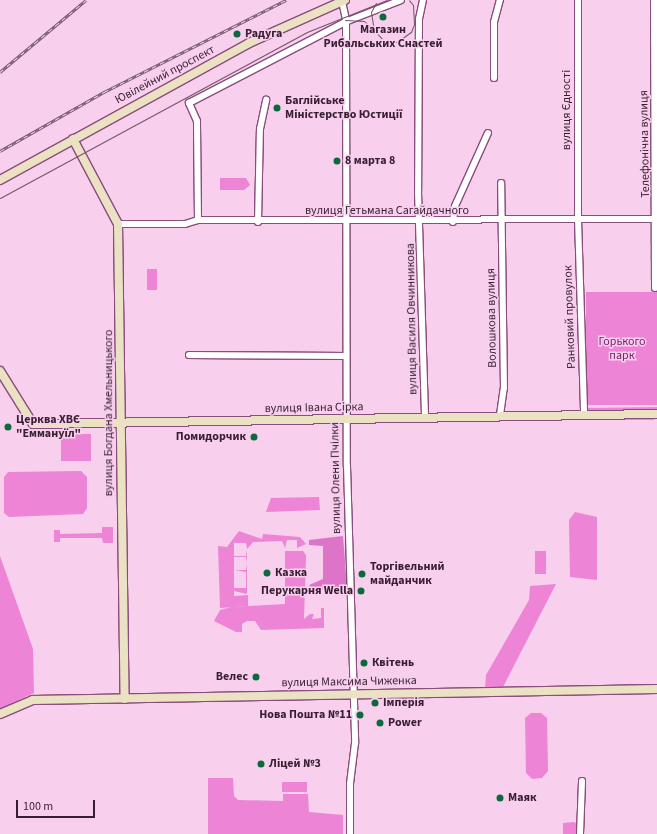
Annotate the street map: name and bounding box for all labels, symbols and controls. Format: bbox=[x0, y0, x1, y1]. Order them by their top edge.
marker: Магазин Рибальських Снастей bbox=[378, 12, 388, 22]
place label: Магазин Рибальських Снастей bbox=[324, 23, 442, 51]
place label: Радуга bbox=[245, 27, 282, 41]
marker: Радуга bbox=[232, 29, 242, 39]
street label: Ювілейний проспект bbox=[113, 43, 217, 107]
street label: вулиця Єдності bbox=[560, 70, 574, 150]
street label: Телефонічна вулиця bbox=[637, 90, 653, 198]
place label: Баглійське Міністерство Юстиції bbox=[285, 94, 403, 122]
marker: Баглійське Міністерство Юстиції bbox=[272, 103, 282, 113]
place label: 8 марта 8 bbox=[345, 154, 395, 168]
marker: 8 марта 8 bbox=[332, 156, 342, 166]
street label: вулиця Гетьмана Сагайдачного bbox=[305, 204, 469, 218]
street label: вулиця Василя Овчинникова bbox=[403, 243, 421, 395]
street label: Ранковий провулок bbox=[561, 265, 579, 369]
street label: Волошкова вулиця bbox=[484, 268, 500, 368]
street label: вулиця Богдана Хмельницького bbox=[102, 330, 116, 496]
park label: Горького парк bbox=[599, 335, 645, 363]
street label: вулиця Івана Сірка bbox=[264, 400, 364, 416]
place label: Церква ХВЄ "Еммануїл" bbox=[16, 413, 81, 441]
marker: Церква ХВЄ "Еммануїл" bbox=[3, 422, 13, 432]
street label: вулиця Олени Пчілки bbox=[328, 422, 344, 534]
place label: Помидорчик bbox=[176, 430, 246, 444]
marker: Помидорчик bbox=[249, 432, 259, 442]
place label: Торгівельний майданчик bbox=[370, 560, 444, 588]
place label: Казка bbox=[275, 566, 307, 580]
marker: Казка bbox=[262, 568, 272, 578]
marker: Торгівельний майданчик bbox=[357, 569, 367, 579]
place label: Перукарня Wella bbox=[261, 584, 353, 598]
marker: Перукарня Wella bbox=[356, 586, 366, 596]
place label: Квітень bbox=[372, 656, 414, 670]
marker: Квітень bbox=[359, 658, 369, 668]
place label: Велес bbox=[216, 670, 248, 684]
marker: Велес bbox=[251, 672, 261, 682]
street label: вулиця Максима Чиженка bbox=[281, 674, 417, 690]
place label: Імперія bbox=[383, 696, 424, 710]
marker: Імперія bbox=[370, 698, 380, 708]
place label: Нова Пошта №11 bbox=[259, 708, 352, 722]
marker: Нова Пошта №11 bbox=[355, 710, 365, 720]
place label: Power bbox=[388, 716, 422, 730]
marker: Power bbox=[375, 718, 385, 728]
place label: Ліцей №3 bbox=[269, 757, 321, 771]
marker: Ліцей №3 bbox=[256, 759, 266, 769]
place label: Маяк bbox=[508, 791, 537, 805]
scale bar bbox=[18, 792, 97, 818]
marker: Маяк bbox=[495, 793, 505, 803]
text: 100 m bbox=[23, 798, 53, 815]

